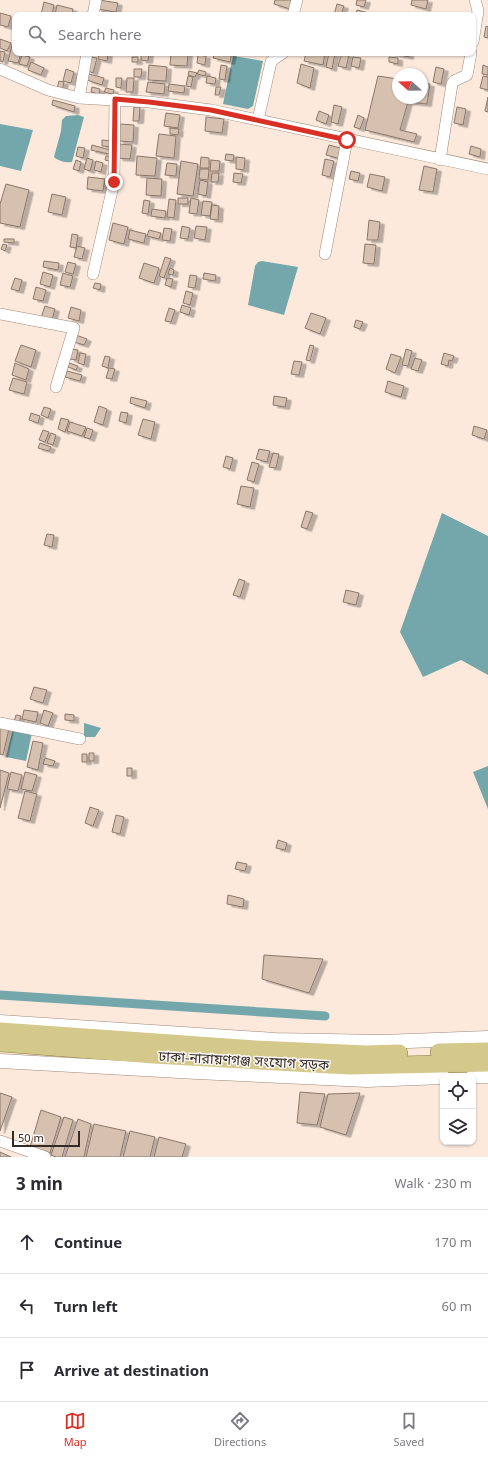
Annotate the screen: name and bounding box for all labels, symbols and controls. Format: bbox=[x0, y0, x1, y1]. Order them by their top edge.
search box bbox=[12, 12, 476, 56]
icon: search bbox=[26, 23, 48, 45]
text: Search here bbox=[58, 24, 141, 44]
north arrow bbox=[392, 68, 428, 104]
route start bbox=[338, 131, 356, 149]
route end bbox=[105, 173, 123, 191]
street label: ঢাকা-নারায়ণগঞ্জ সংযোগ সড়ক bbox=[157, 1046, 331, 1074]
map controls bbox=[440, 1073, 476, 1145]
button: locate bbox=[440, 1073, 476, 1109]
button: layers bbox=[440, 1109, 476, 1145]
scale bar bbox=[12, 1129, 80, 1148]
text: 50 m bbox=[18, 1130, 44, 1145]
text: 3 min bbox=[16, 1172, 63, 1195]
text: Walk · 230 m bbox=[394, 1174, 472, 1192]
icon: ahead bbox=[16, 1231, 38, 1253]
text: Continue bbox=[54, 1232, 122, 1252]
text: 170 m bbox=[434, 1233, 472, 1251]
icon: left bbox=[16, 1295, 38, 1317]
text: Turn left bbox=[54, 1296, 118, 1316]
text: 60 m bbox=[442, 1297, 472, 1315]
icon: arrive bbox=[16, 1359, 38, 1381]
text: Arrive at destination bbox=[54, 1360, 209, 1380]
tab: Map bbox=[64, 1410, 87, 1449]
tab: Directions bbox=[214, 1410, 266, 1449]
tab: Saved bbox=[394, 1410, 424, 1449]

